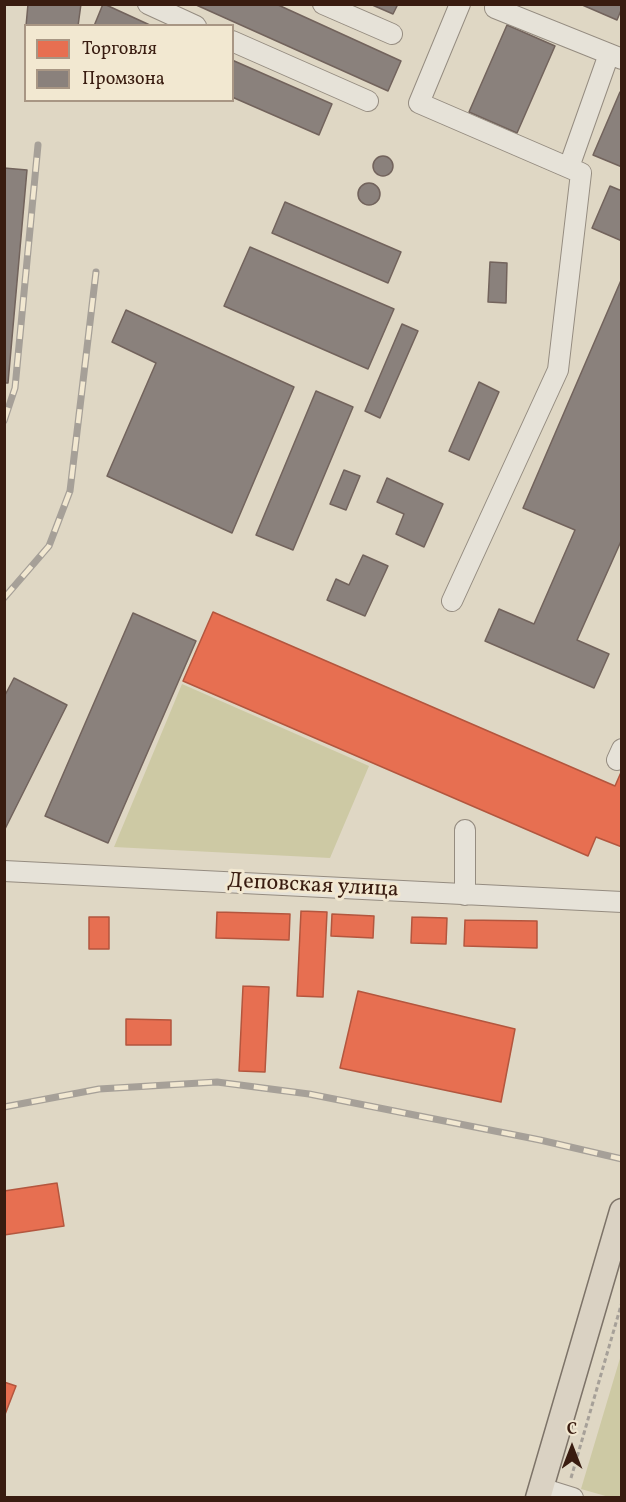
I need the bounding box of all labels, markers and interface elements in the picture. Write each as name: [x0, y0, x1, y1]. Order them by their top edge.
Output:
legend: [24, 24, 234, 102]
text: Торговля: [82, 37, 157, 62]
text: Промзона: [82, 67, 165, 92]
street label: Деповская улица: [227, 869, 399, 905]
north arrow: [542, 1418, 602, 1478]
text: С: [567, 1419, 577, 1441]

